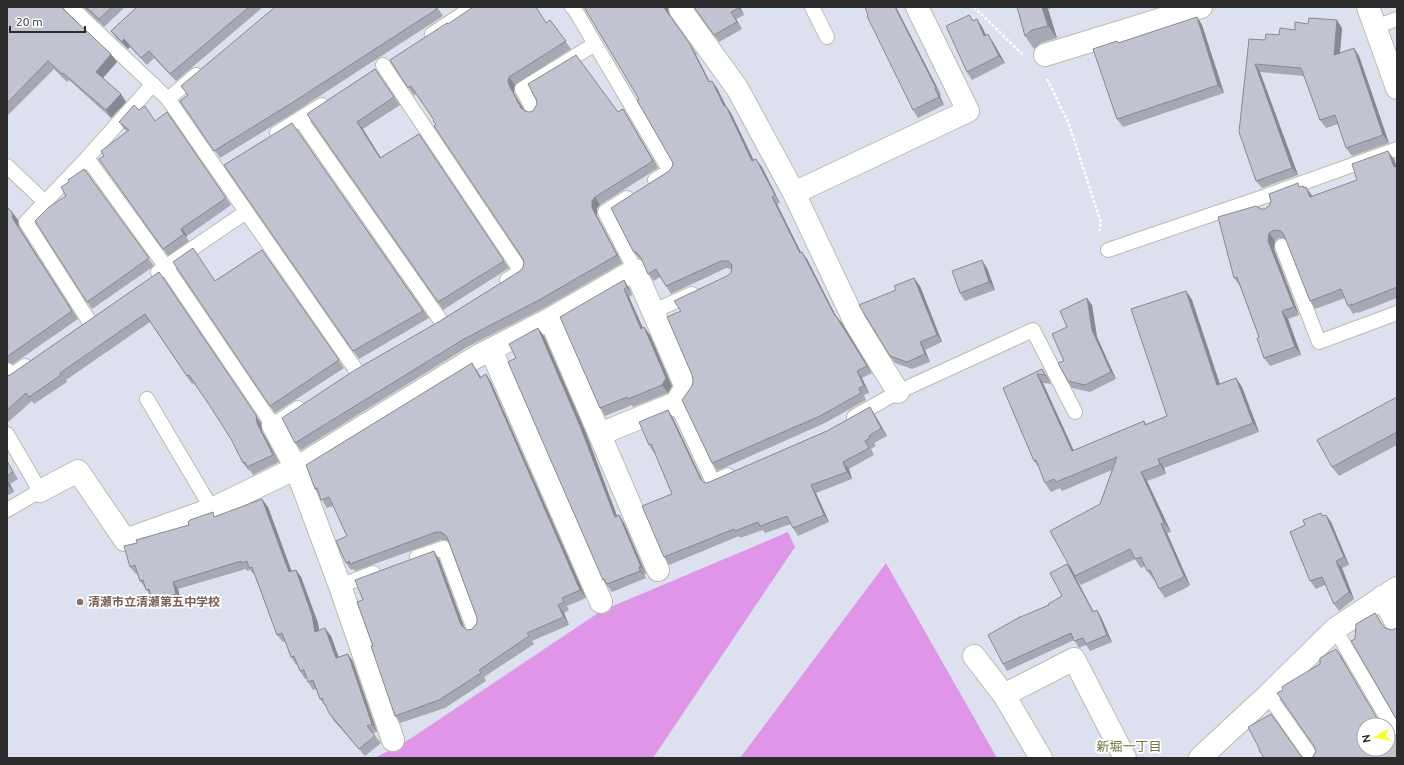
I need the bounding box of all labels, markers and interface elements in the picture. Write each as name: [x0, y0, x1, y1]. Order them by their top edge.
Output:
scale bar: [10, 8, 85, 34]
text: 20 m: [16, 15, 43, 28]
place label: 清瀬市立清瀬第五中学校: [88, 595, 220, 608]
marker: 清瀬市立清瀬第五中学校: [75, 597, 85, 607]
north arrow: [1356, 717, 1396, 757]
text: N: [1360, 734, 1373, 744]
district label: 新堀一丁目: [1096, 739, 1162, 753]

